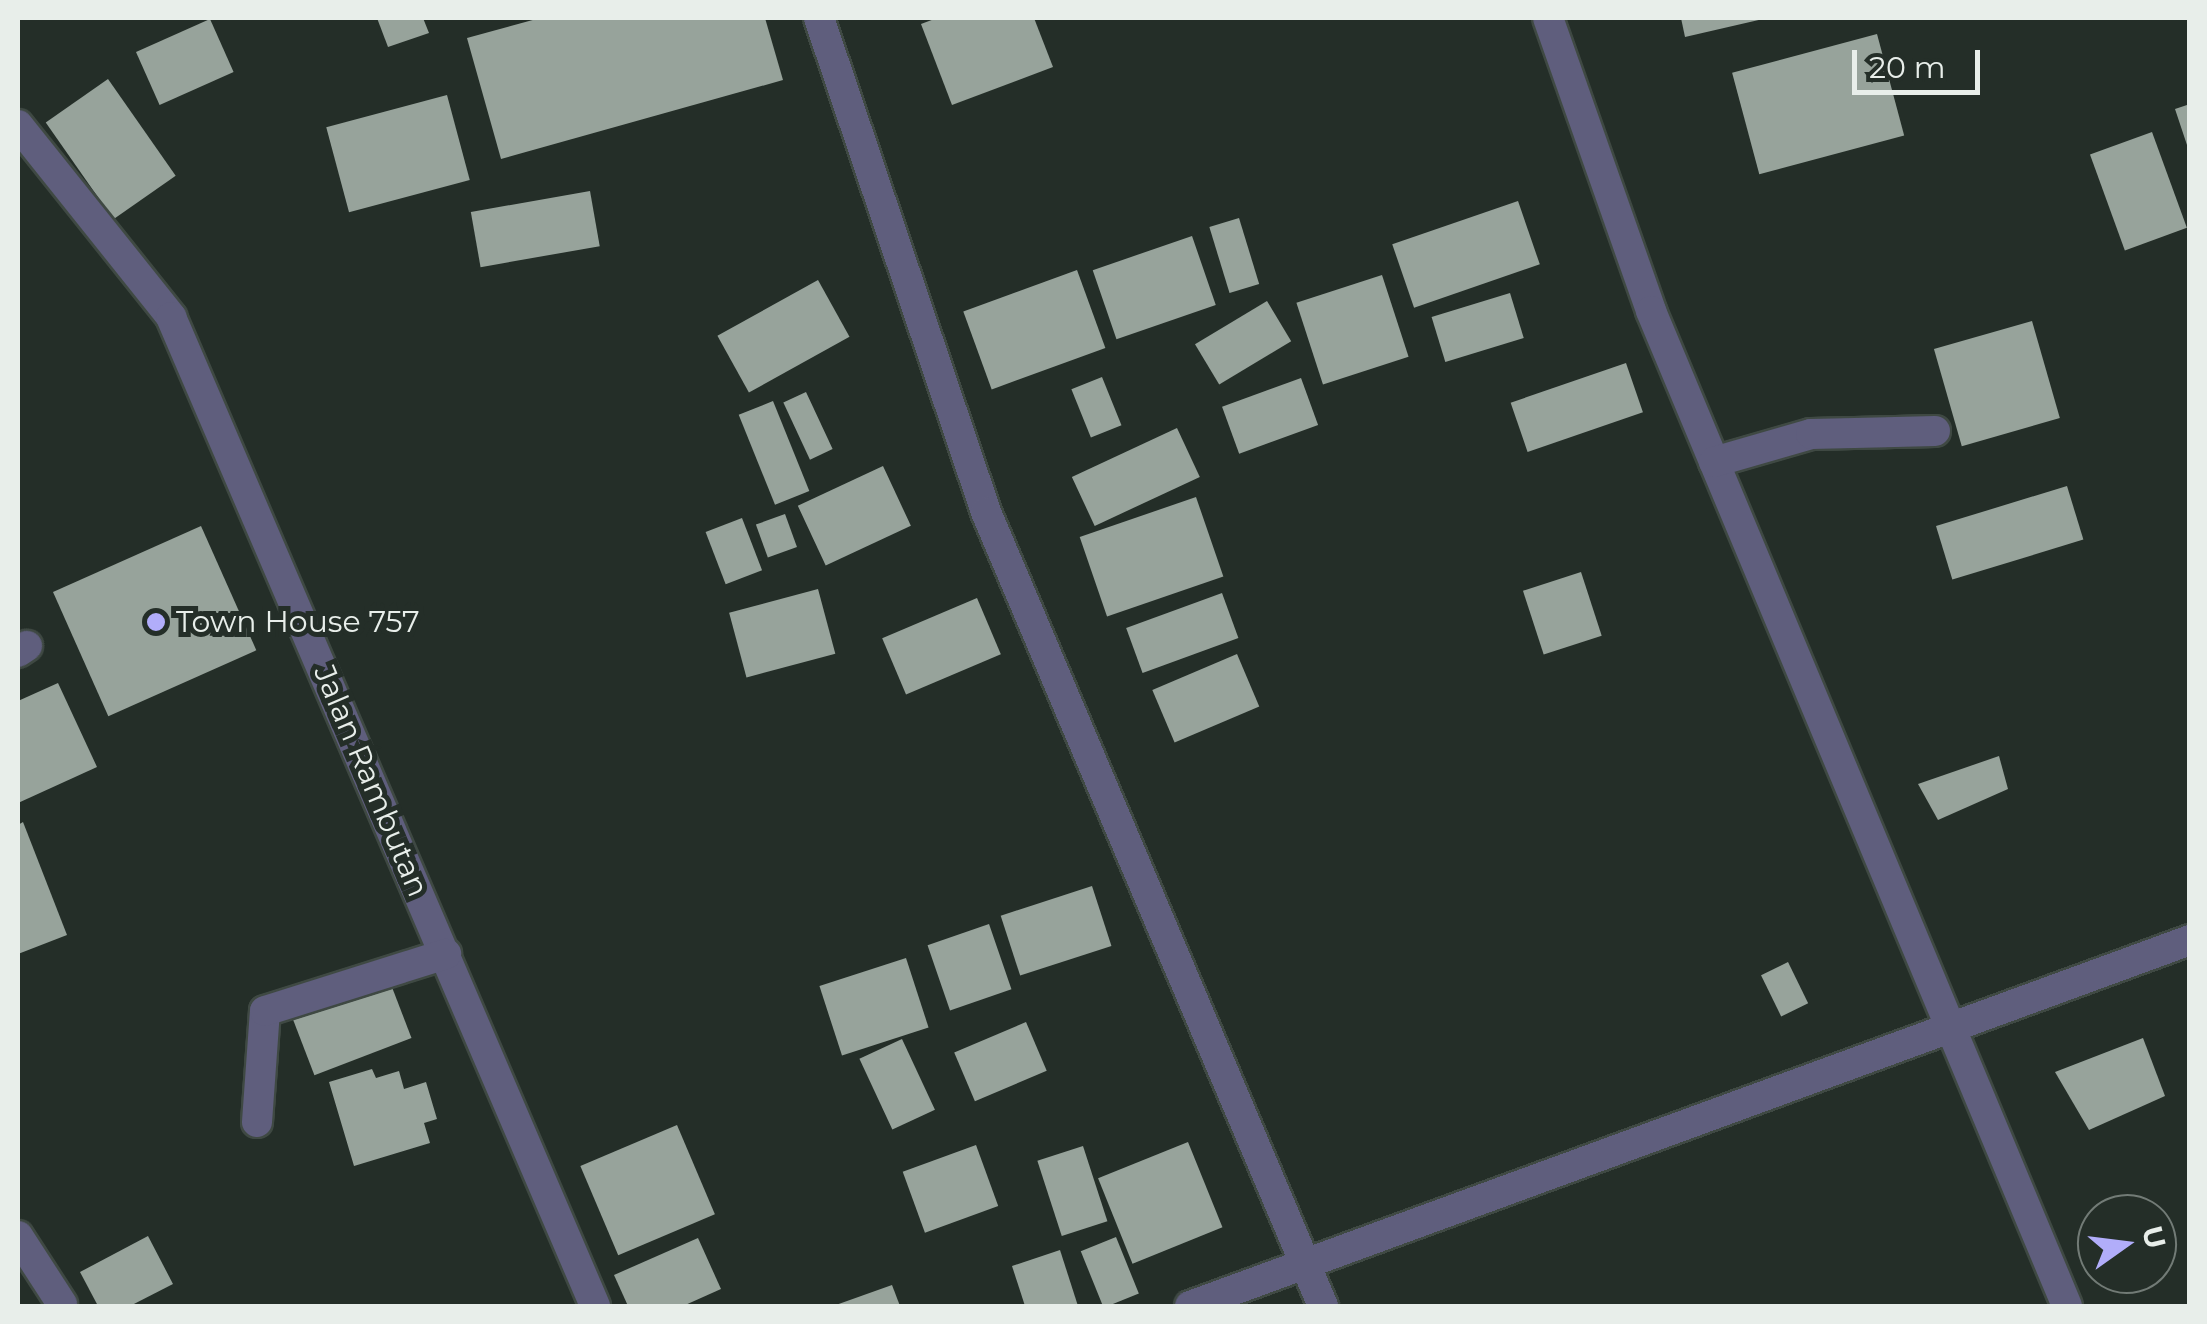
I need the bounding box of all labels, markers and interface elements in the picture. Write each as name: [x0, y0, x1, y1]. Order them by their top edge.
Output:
scale bar: [1857, 30, 1984, 92]
text: 20 m: [1869, 49, 1946, 86]
place label: Town House 757: [176, 604, 420, 640]
marker: Town House 757: [145, 611, 167, 633]
street label: Jalan Rambutan: [306, 660, 436, 902]
north arrow: [2077, 1194, 2177, 1294]
text: U: [2135, 1222, 2173, 1252]

